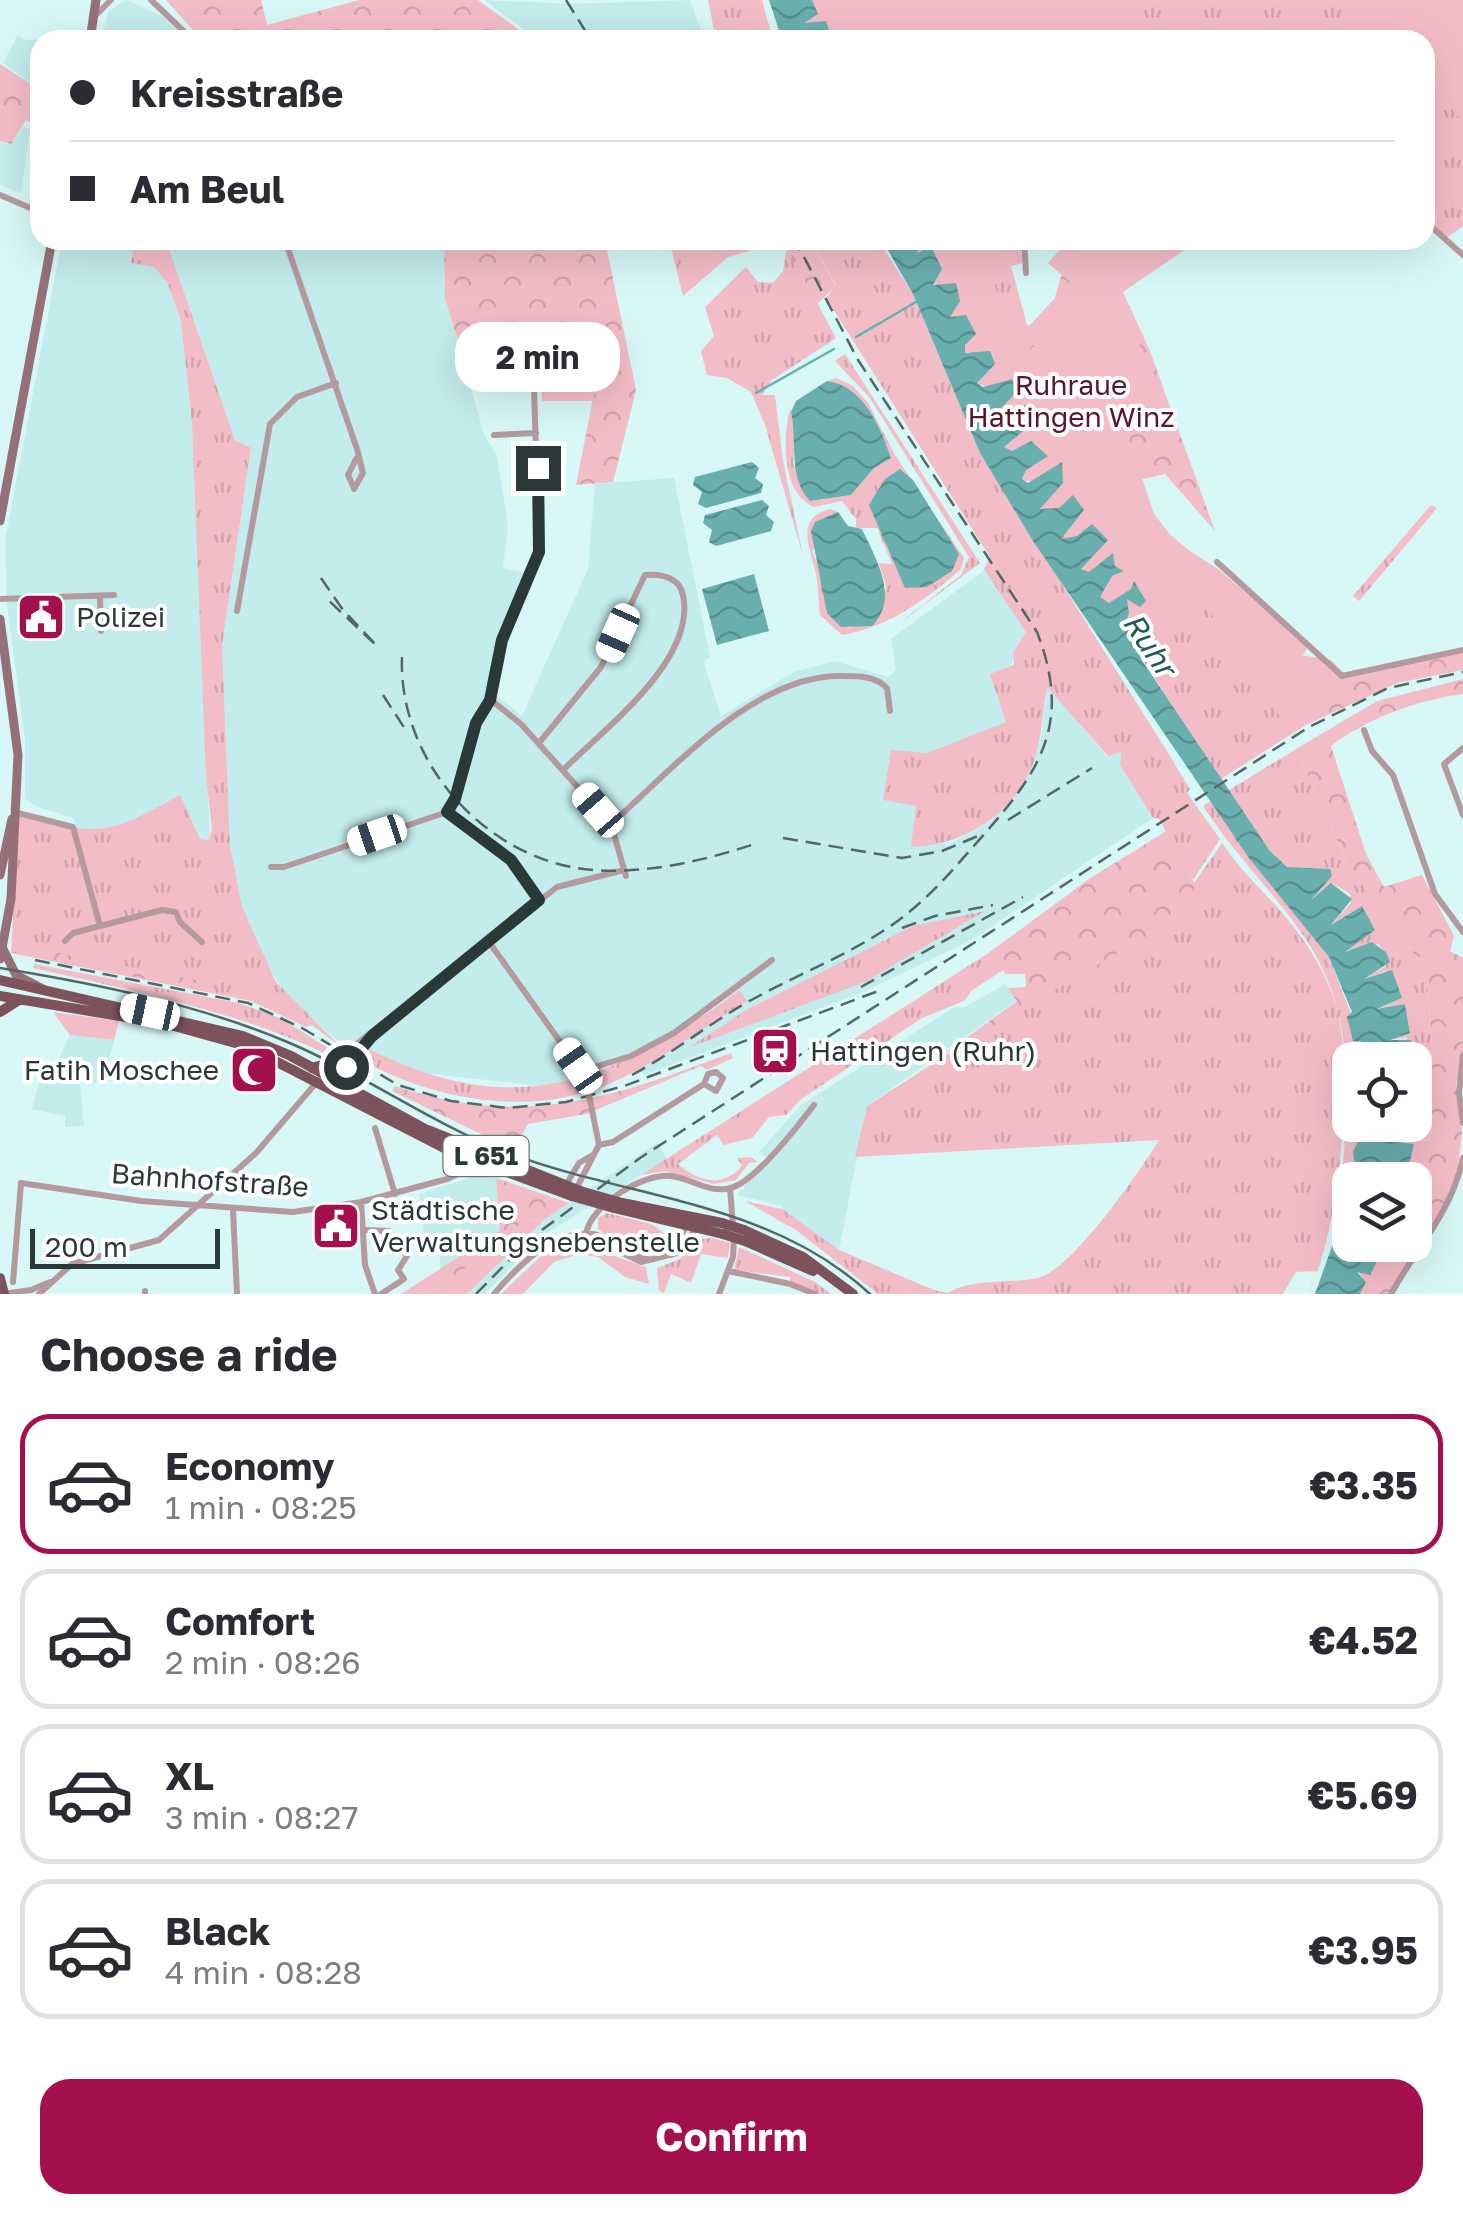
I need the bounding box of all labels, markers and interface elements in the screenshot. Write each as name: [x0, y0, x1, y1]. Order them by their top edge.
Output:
text: Kreisstraße: [130, 70, 344, 115]
text: Am Beul: [130, 166, 284, 211]
callout: 2 min: [456, 323, 620, 393]
text: 2 min: [496, 338, 579, 376]
park label: Ruhraue Hattingen Winz: [967, 368, 1175, 433]
route end: [516, 446, 561, 491]
public building icon: Polizei: [15, 591, 67, 643]
car: [592, 599, 644, 667]
place label: Polizei: [76, 600, 165, 633]
water label: Ruhr: [1116, 606, 1186, 686]
car: [567, 778, 629, 842]
car: [344, 811, 410, 859]
car: [118, 991, 182, 1033]
station icon: Hattingen (Ruhr): [749, 1025, 801, 1077]
car: [549, 1033, 607, 1099]
place label: Hattingen (Ruhr): [810, 1034, 1036, 1067]
map controls: [1332, 1042, 1432, 1262]
button: locate: [1332, 1042, 1432, 1142]
mosque icon: Fatih Moschee: [228, 1044, 280, 1096]
route start: [324, 1045, 369, 1090]
place label: Fatih Moschee: [24, 1053, 219, 1086]
road number: L 651: [444, 1136, 528, 1176]
street label: Bahnhofstraße: [110, 1156, 310, 1203]
button: layers: [1332, 1162, 1432, 1262]
place label: Städtische Verwaltungsnebenstelle: [371, 1193, 700, 1258]
public building icon: Städtische Verwaltungsnebenstelle: [310, 1200, 362, 1252]
scale bar: [30, 1224, 220, 1268]
text: 200 m: [45, 1230, 128, 1263]
text: Choose a ride: [40, 1327, 338, 1381]
icon: car: [45, 1439, 135, 1529]
text: Economy: [165, 1443, 334, 1488]
text: €3.35: [1310, 1462, 1418, 1507]
text: 1 min · 08:25: [165, 1488, 357, 1526]
icon: car: [45, 1594, 135, 1684]
text: Comfort: [165, 1598, 315, 1643]
text: €4.52: [1309, 1617, 1418, 1662]
text: 2 min · 08:26: [165, 1643, 361, 1681]
icon: car: [45, 1749, 135, 1839]
text: XL: [165, 1753, 214, 1798]
text: €5.69: [1308, 1772, 1418, 1817]
text: 3 min · 08:27: [165, 1798, 358, 1836]
icon: car: [45, 1904, 135, 1994]
text: Black: [165, 1908, 270, 1953]
text: €3.95: [1309, 1927, 1418, 1972]
text: 4 min · 08:28: [165, 1953, 362, 1991]
button: Confirm: [40, 2079, 1423, 2194]

